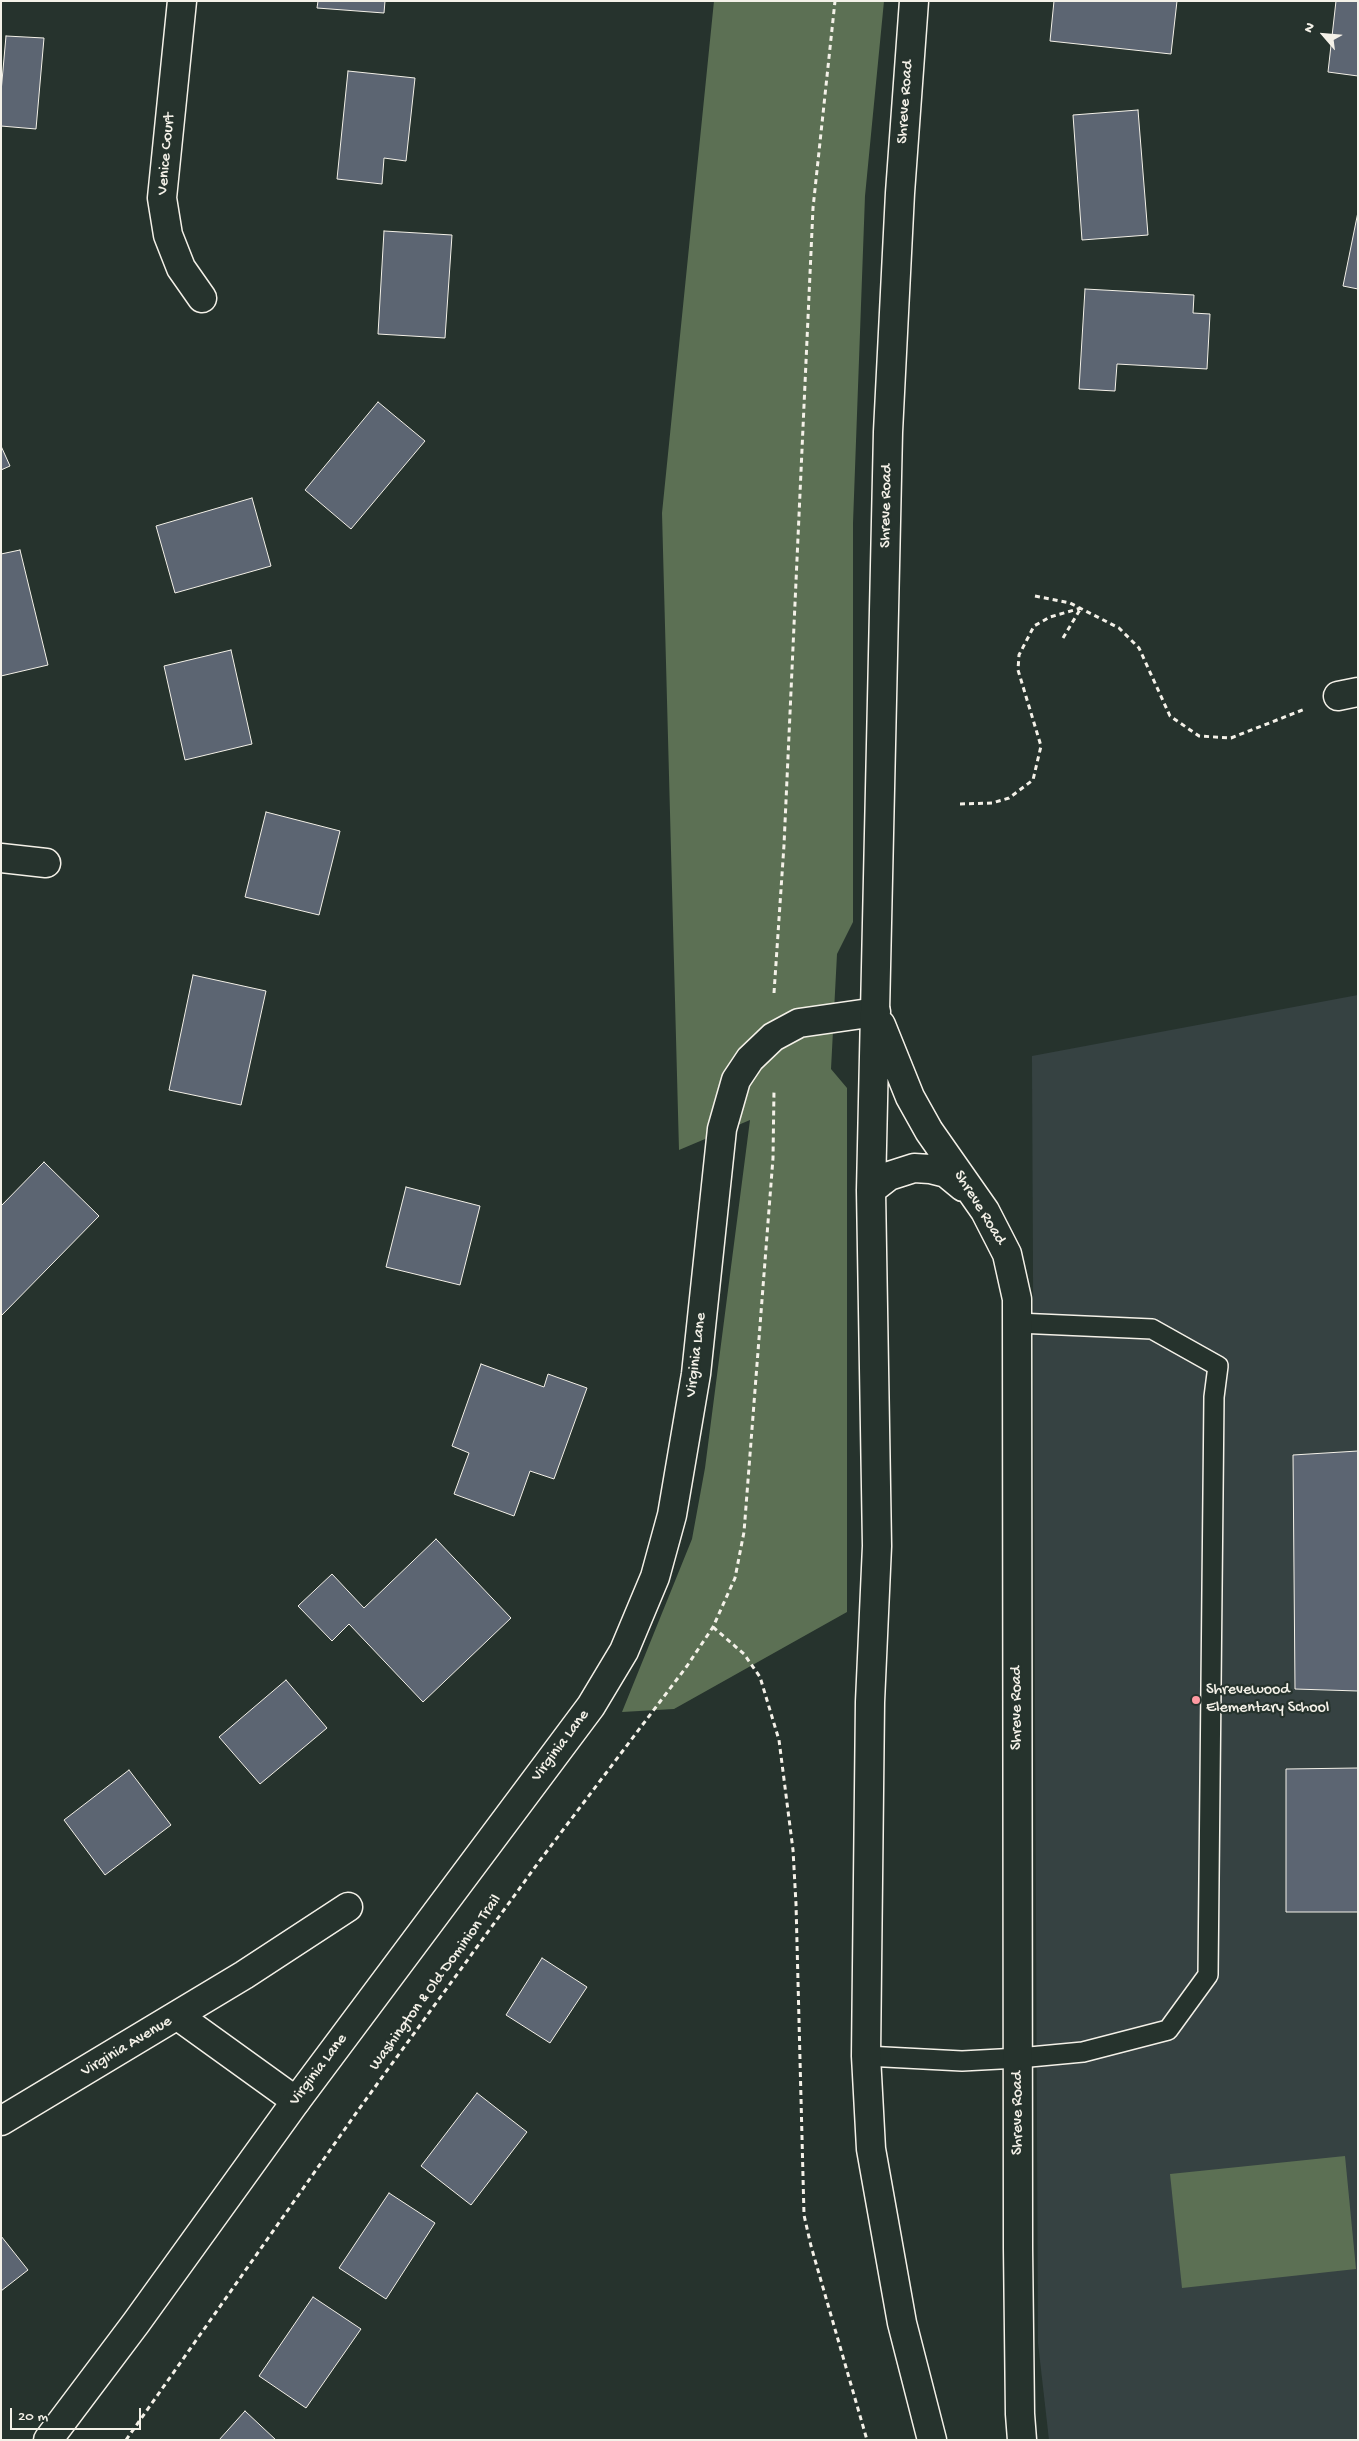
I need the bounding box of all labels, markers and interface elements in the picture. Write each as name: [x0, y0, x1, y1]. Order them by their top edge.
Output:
north arrow: [1299, 10, 1349, 60]
text: N: [1301, 20, 1320, 36]
street label: Shreve Road: [893, 59, 919, 145]
street label: Venice Court: [154, 112, 180, 196]
street label: Shreve Road: [877, 464, 897, 548]
street label: Shreve Road: [949, 1167, 1009, 1249]
street label: Virginia Lane: [682, 1312, 712, 1398]
street label: Shreve Road: [1008, 1666, 1028, 1750]
place label: Shrevewood Elementary School: [1206, 1681, 1329, 1719]
marker: Shrevewood Elementary School: [1190, 1694, 1202, 1706]
street label: Virginia Lane: [528, 1706, 594, 1786]
street label: Washington & Old Dominion Trail: [366, 1891, 506, 2075]
street label: Virginia Avenue: [78, 2012, 176, 2082]
street label: Virginia Lane: [286, 2030, 352, 2110]
street label: Shreve Road: [1009, 2071, 1029, 2155]
scale bar: [12, 2398, 144, 2430]
text: 20 m: [18, 2408, 48, 2426]

